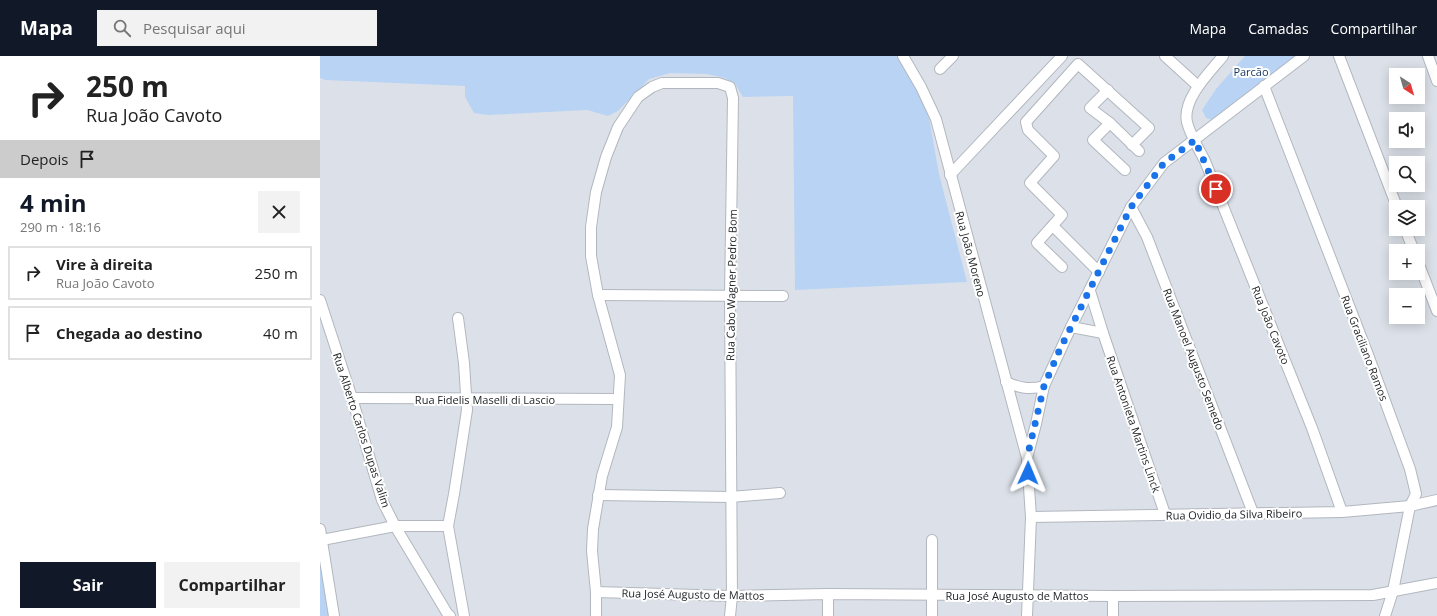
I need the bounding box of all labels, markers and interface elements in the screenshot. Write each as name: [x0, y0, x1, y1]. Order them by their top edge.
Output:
search box: [97, 10, 377, 46]
text: Mapa: [20, 15, 73, 41]
icon: search: [111, 17, 133, 39]
text: Pesquisar aqui: [143, 18, 246, 38]
text: Mapa: [1190, 19, 1226, 38]
text: Camadas: [1248, 19, 1309, 38]
text: Compartilhar: [1331, 19, 1417, 38]
park label: Parcão: [1233, 64, 1269, 79]
text: 250 m: [86, 67, 169, 105]
north arrow: [1389, 68, 1425, 104]
map controls: [1389, 68, 1425, 324]
icon: right: [20, 72, 72, 124]
text: Rua João Cavoto: [86, 103, 222, 127]
button: sound: [1389, 112, 1425, 148]
icon: arrive: [76, 148, 98, 170]
text: Depois: [20, 149, 68, 169]
button: search: [1389, 156, 1425, 192]
pin: [1199, 172, 1233, 206]
icon: arrive: [1205, 178, 1227, 200]
text: 4 min: [20, 186, 87, 219]
button: close: [258, 191, 300, 233]
button: layers: [1389, 200, 1425, 236]
street label: Rua Cabo Wagner Pedro Bom: [722, 209, 740, 361]
street label: Rua João Moreno: [952, 209, 990, 299]
text: 290 m · 18:16: [20, 218, 101, 236]
button: +: [1389, 244, 1425, 280]
text: Vire à direita: [56, 254, 153, 274]
icon: right: [22, 262, 44, 284]
text: 250 m: [254, 263, 298, 283]
text: Rua João Cavoto: [56, 274, 155, 292]
street label: Rua João Cavoto: [1248, 284, 1294, 367]
street label: Rua Manoel Augusto Semedo: [1160, 286, 1228, 432]
button: −: [1389, 288, 1425, 324]
street label: Rua Graciliano Ramos: [1338, 293, 1392, 403]
icon: arrive: [22, 322, 44, 344]
text: Chegada ao destino: [56, 323, 203, 343]
text: 40 m: [263, 323, 298, 343]
street label: Rua Alberto Carlos Dupas Valim: [330, 351, 394, 509]
street label: Rua Antonieta Martins Linck: [1104, 354, 1165, 495]
street label: Rua Fidelis Maselli di Lascio: [415, 392, 556, 407]
position arrow: [1007, 452, 1049, 494]
street label: Rua Ovidio da Silva Ribeiro: [1166, 505, 1303, 523]
button: Sair: [20, 562, 156, 608]
button: Compartilhar: [164, 562, 300, 608]
street label: Rua José Augusto de Mattos: [621, 585, 765, 603]
street label: Rua José Augusto de Mattos: [946, 588, 1088, 603]

